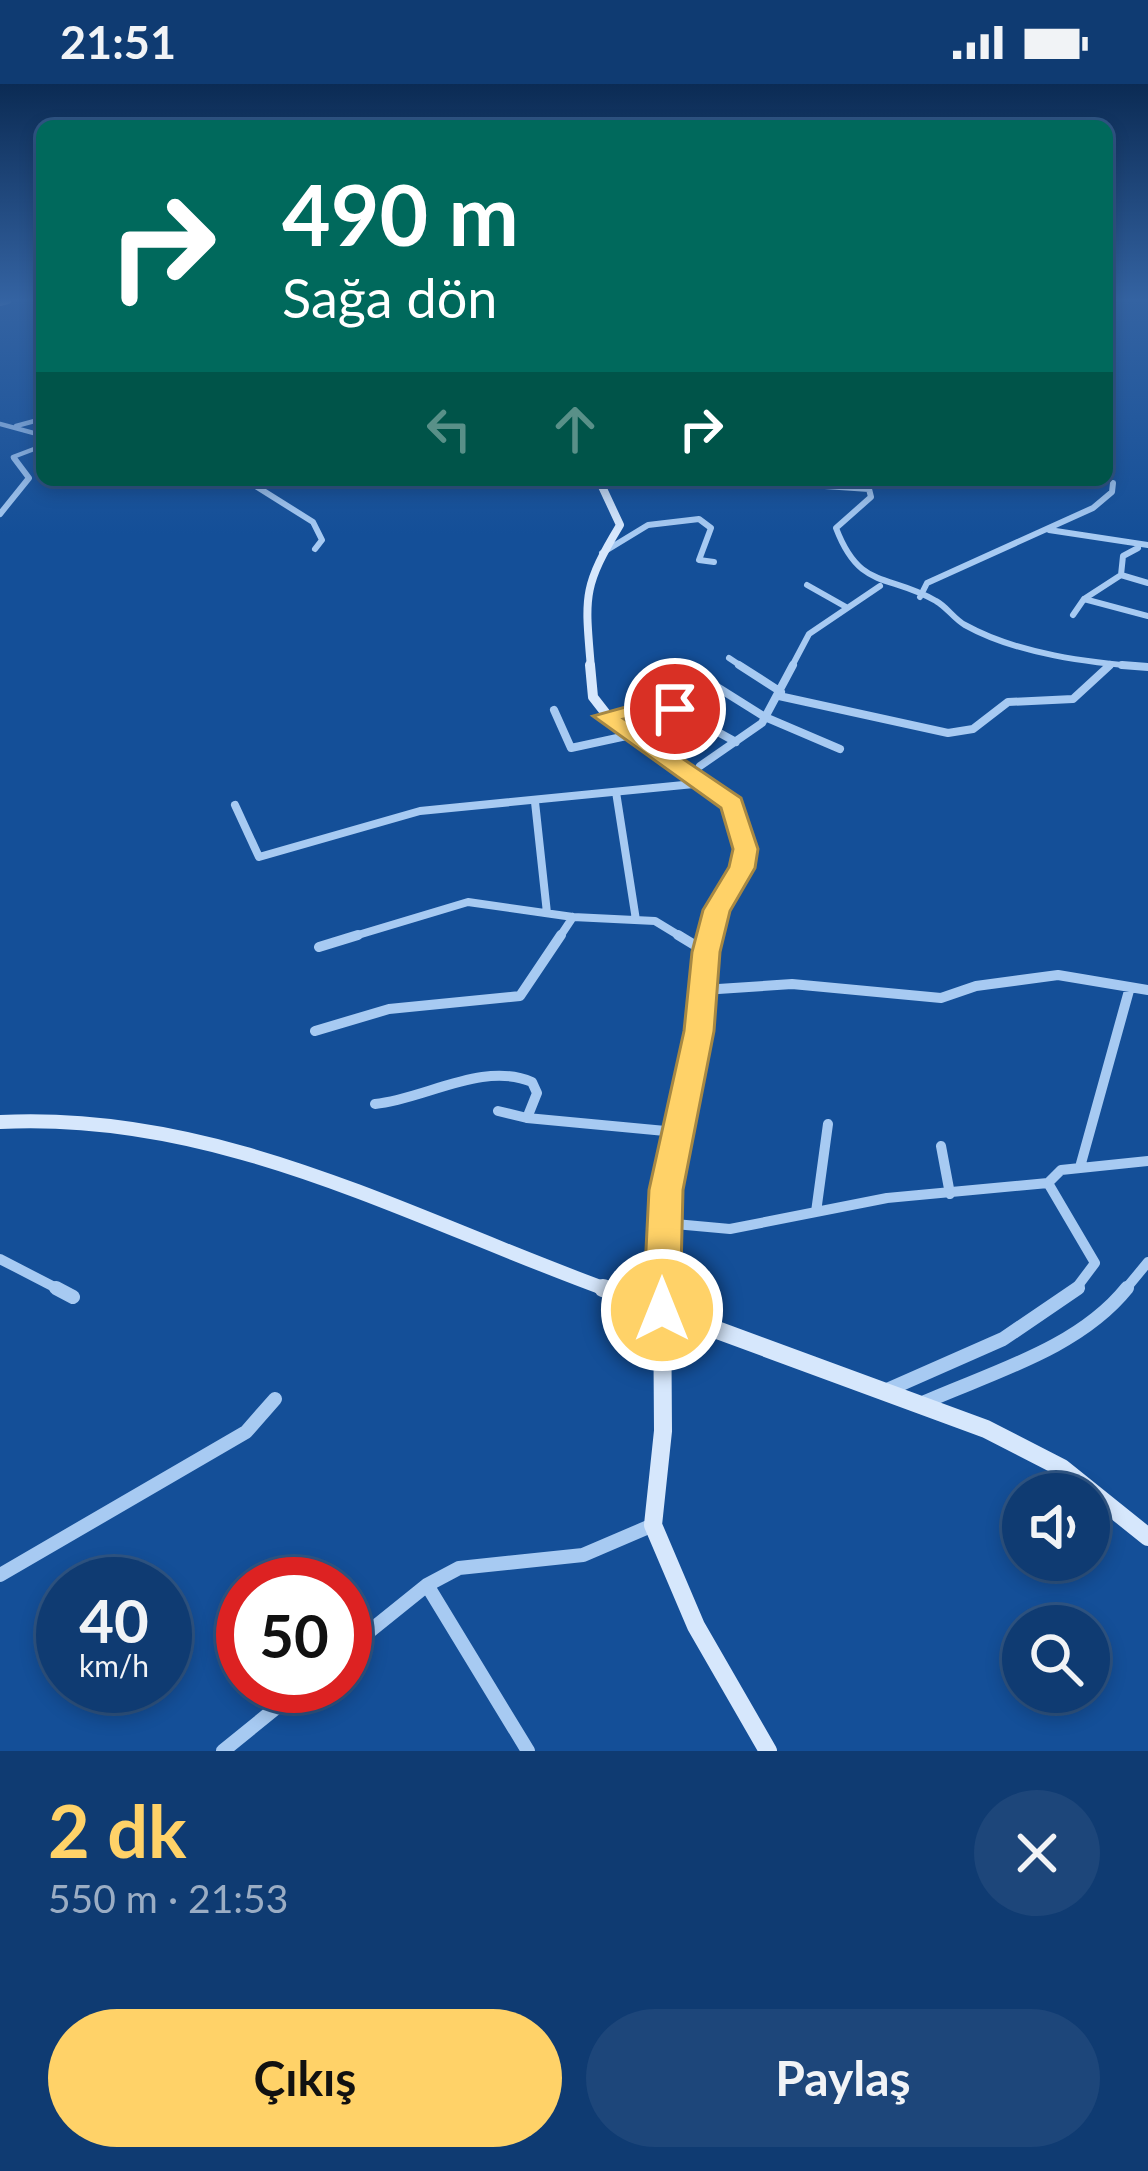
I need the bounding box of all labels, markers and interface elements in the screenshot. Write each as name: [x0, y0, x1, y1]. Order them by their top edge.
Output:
text: 21:51: [60, 15, 176, 69]
text: 490 m: [282, 163, 519, 264]
icon: right: [84, 168, 240, 324]
text: Sağa dön: [282, 265, 498, 330]
icon: left: [416, 396, 482, 462]
icon: ahead: [542, 396, 608, 462]
icon: right: [668, 396, 734, 462]
pin: [624, 658, 726, 760]
icon: arrive: [642, 676, 708, 742]
position arrow: [599, 1247, 725, 1373]
map controls: [1002, 1473, 1110, 1713]
button: sound: [1002, 1473, 1110, 1581]
speed limit sign: 50: [216, 1557, 372, 1713]
text: 40: [79, 1584, 149, 1656]
button: search: [1002, 1605, 1110, 1713]
text: km/h: [79, 1647, 149, 1683]
text: 2 dk: [48, 1787, 187, 1873]
button: close: [974, 1790, 1100, 1916]
text: 550 m · 21:53: [48, 1875, 288, 1921]
button: Çıkış: [48, 2009, 562, 2147]
button: Paylaş: [586, 2009, 1100, 2147]

